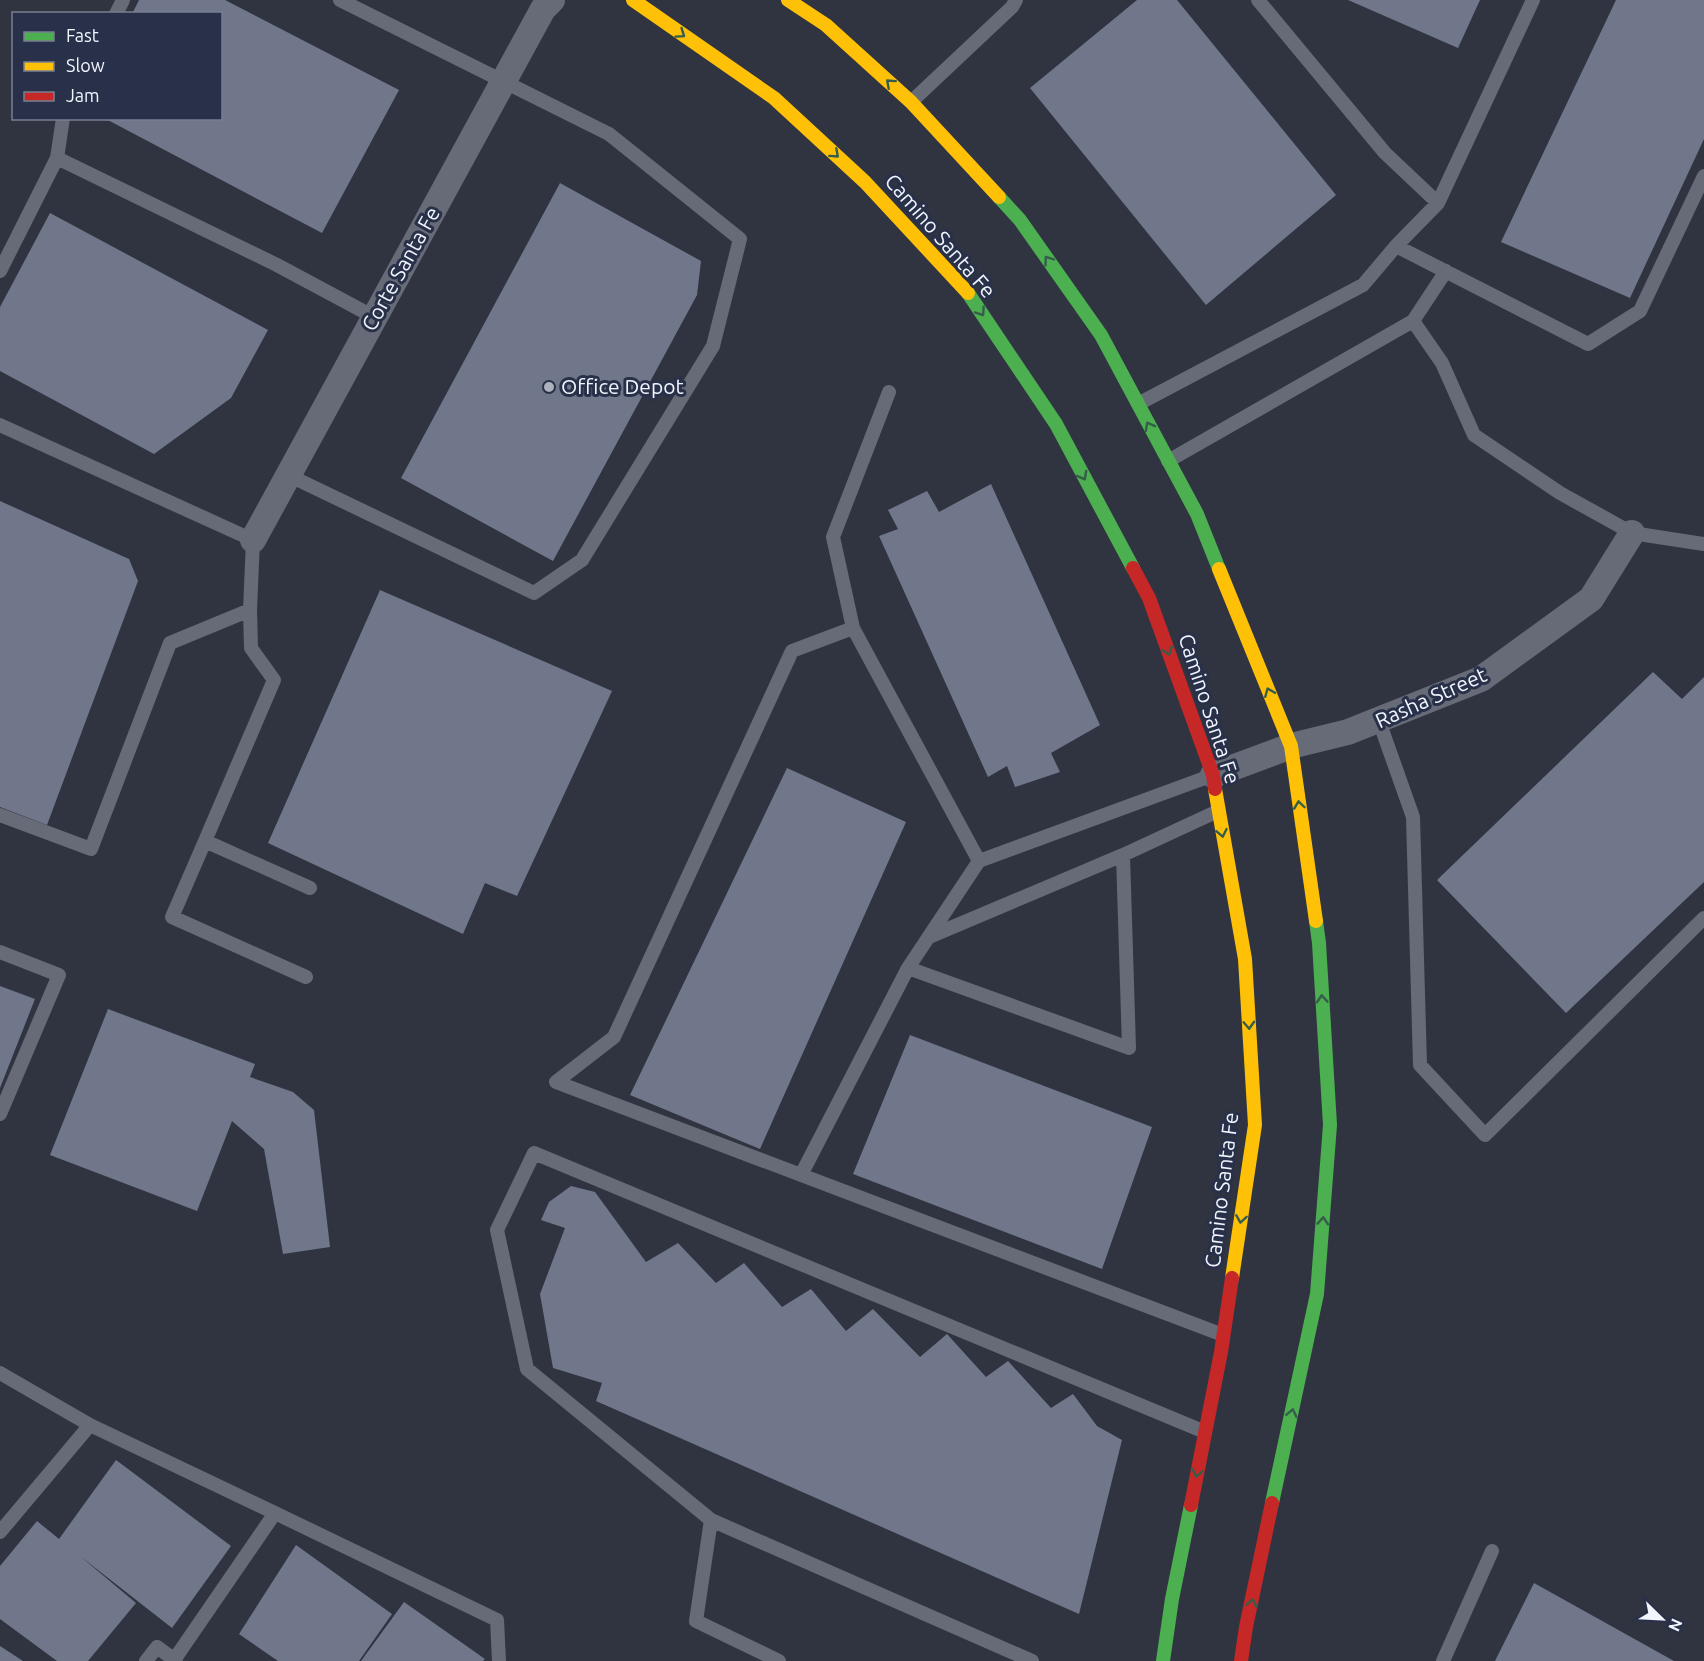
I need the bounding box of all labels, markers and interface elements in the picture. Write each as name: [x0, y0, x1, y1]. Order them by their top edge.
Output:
legend: [12, 12, 222, 120]
text: Fast: [66, 25, 99, 45]
one-way arrow: [675, 26, 686, 37]
text: Slow: [66, 55, 105, 75]
one-way arrow: [886, 79, 897, 90]
text: Jam: [66, 85, 100, 105]
one-way arrow: [828, 147, 838, 158]
street label: Camino Santa Fe: [880, 169, 1001, 302]
street label: Corte Santa Fe: [356, 202, 444, 335]
one-way arrow: [1044, 255, 1055, 266]
one-way arrow: [973, 306, 984, 317]
place label: Office Depot: [561, 374, 684, 398]
marker: Office Depot: [542, 380, 556, 394]
one-way arrow: [1145, 422, 1156, 432]
one-way arrow: [1076, 470, 1087, 480]
street label: Camino Santa Fe: [1174, 631, 1246, 787]
one-way arrow: [1161, 645, 1173, 656]
street label: Rasha Street: [1371, 662, 1490, 732]
one-way arrow: [1264, 687, 1276, 698]
one-way arrow: [1294, 801, 1306, 810]
one-way arrow: [1215, 827, 1228, 837]
one-way arrow: [1316, 994, 1329, 1003]
one-way arrow: [1243, 1021, 1256, 1030]
street label: Camino Santa Fe: [1200, 1111, 1242, 1269]
one-way arrow: [1235, 1215, 1247, 1224]
one-way arrow: [1316, 1216, 1329, 1225]
one-way arrow: [1285, 1408, 1298, 1418]
one-way arrow: [1191, 1468, 1204, 1478]
north arrow: [1632, 1589, 1692, 1649]
one-way arrow: [1244, 1599, 1257, 1609]
text: N: [1665, 1616, 1686, 1634]

